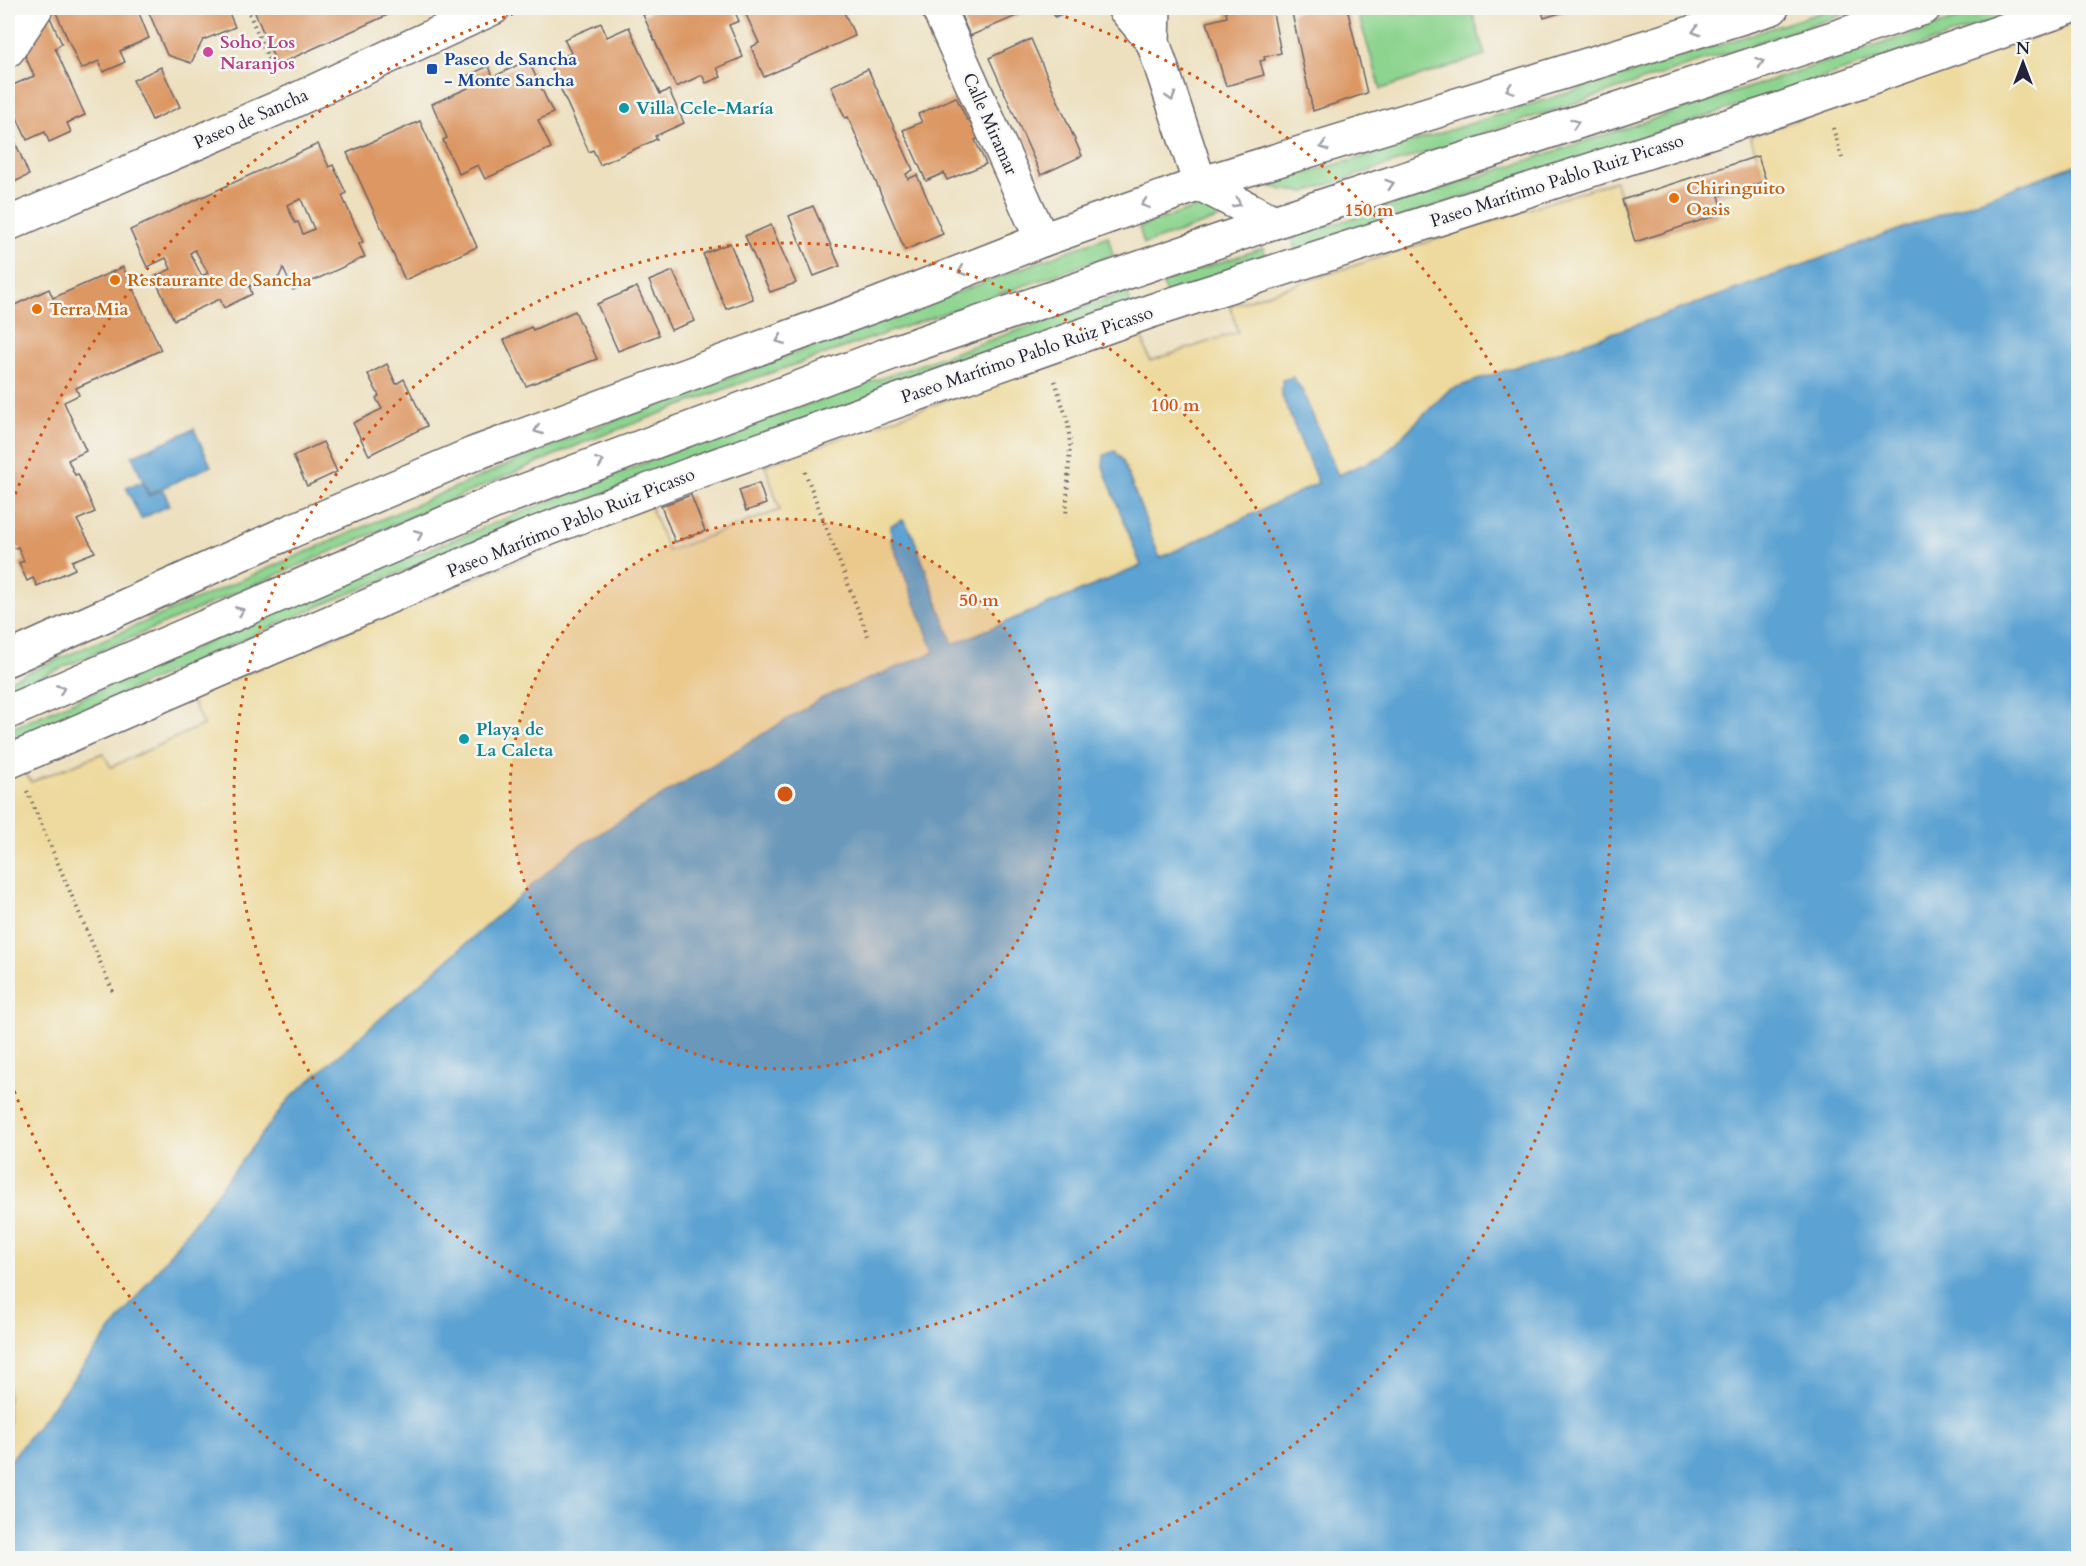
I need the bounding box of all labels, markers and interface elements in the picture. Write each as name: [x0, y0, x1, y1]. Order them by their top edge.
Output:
one-way arrow: [1691, 24, 1702, 36]
place label: Soho Los Naranjos: [220, 30, 295, 76]
north arrow: [1993, 33, 2053, 93]
text: N: [2016, 38, 2030, 60]
marker: Soho Los Naranjos: [201, 45, 215, 59]
place label: Paseo de Sancha - Monte Sancha: [444, 47, 577, 93]
one-way arrow: [1754, 56, 1765, 69]
marker: Paseo de Sancha - Monte Sancha: [425, 62, 439, 76]
street label: Calle Miramar: [956, 69, 1024, 180]
one-way arrow: [1505, 81, 1516, 94]
street label: Paseo de Sancha: [190, 83, 312, 155]
one-way arrow: [1164, 92, 1177, 102]
place label: Villa Cele-María: [636, 96, 774, 121]
marker: Villa Cele-María: [617, 101, 631, 115]
one-way arrow: [1569, 118, 1580, 130]
street label: Paseo Marítimo Pablo Ruiz Picasso: [1427, 128, 1687, 234]
one-way arrow: [1319, 139, 1330, 151]
place label: Chiringuito Oasis: [1686, 176, 1785, 222]
one-way arrow: [1384, 179, 1395, 191]
marker: Chiringuito Oasis: [1667, 191, 1681, 205]
one-way arrow: [1140, 196, 1151, 209]
one-way arrow: [1231, 196, 1242, 207]
text: 150 m: [1344, 198, 1394, 223]
one-way arrow: [958, 264, 969, 276]
place label: Restaurante de Sancha: [127, 268, 312, 293]
marker: Restaurante de Sancha: [108, 273, 122, 287]
place label: Terra Mia: [49, 297, 129, 322]
street label: Paseo Marítimo Pablo Ruiz Picasso: [898, 300, 1157, 410]
marker: Terra Mia: [30, 302, 44, 316]
one-way arrow: [775, 333, 786, 346]
text: 100 m: [1150, 393, 1200, 418]
one-way arrow: [533, 423, 544, 436]
one-way arrow: [595, 457, 605, 470]
street label: Paseo Marítimo Pablo Ruiz Picasso: [443, 462, 699, 584]
one-way arrow: [413, 529, 424, 541]
text: 50 m: [959, 588, 999, 613]
one-way arrow: [234, 606, 245, 618]
one-way arrow: [55, 684, 66, 696]
place label: Playa de La Caleta: [476, 717, 554, 763]
marker: Playa de La Caleta: [457, 732, 471, 746]
centre of rings: [775, 784, 795, 804]

